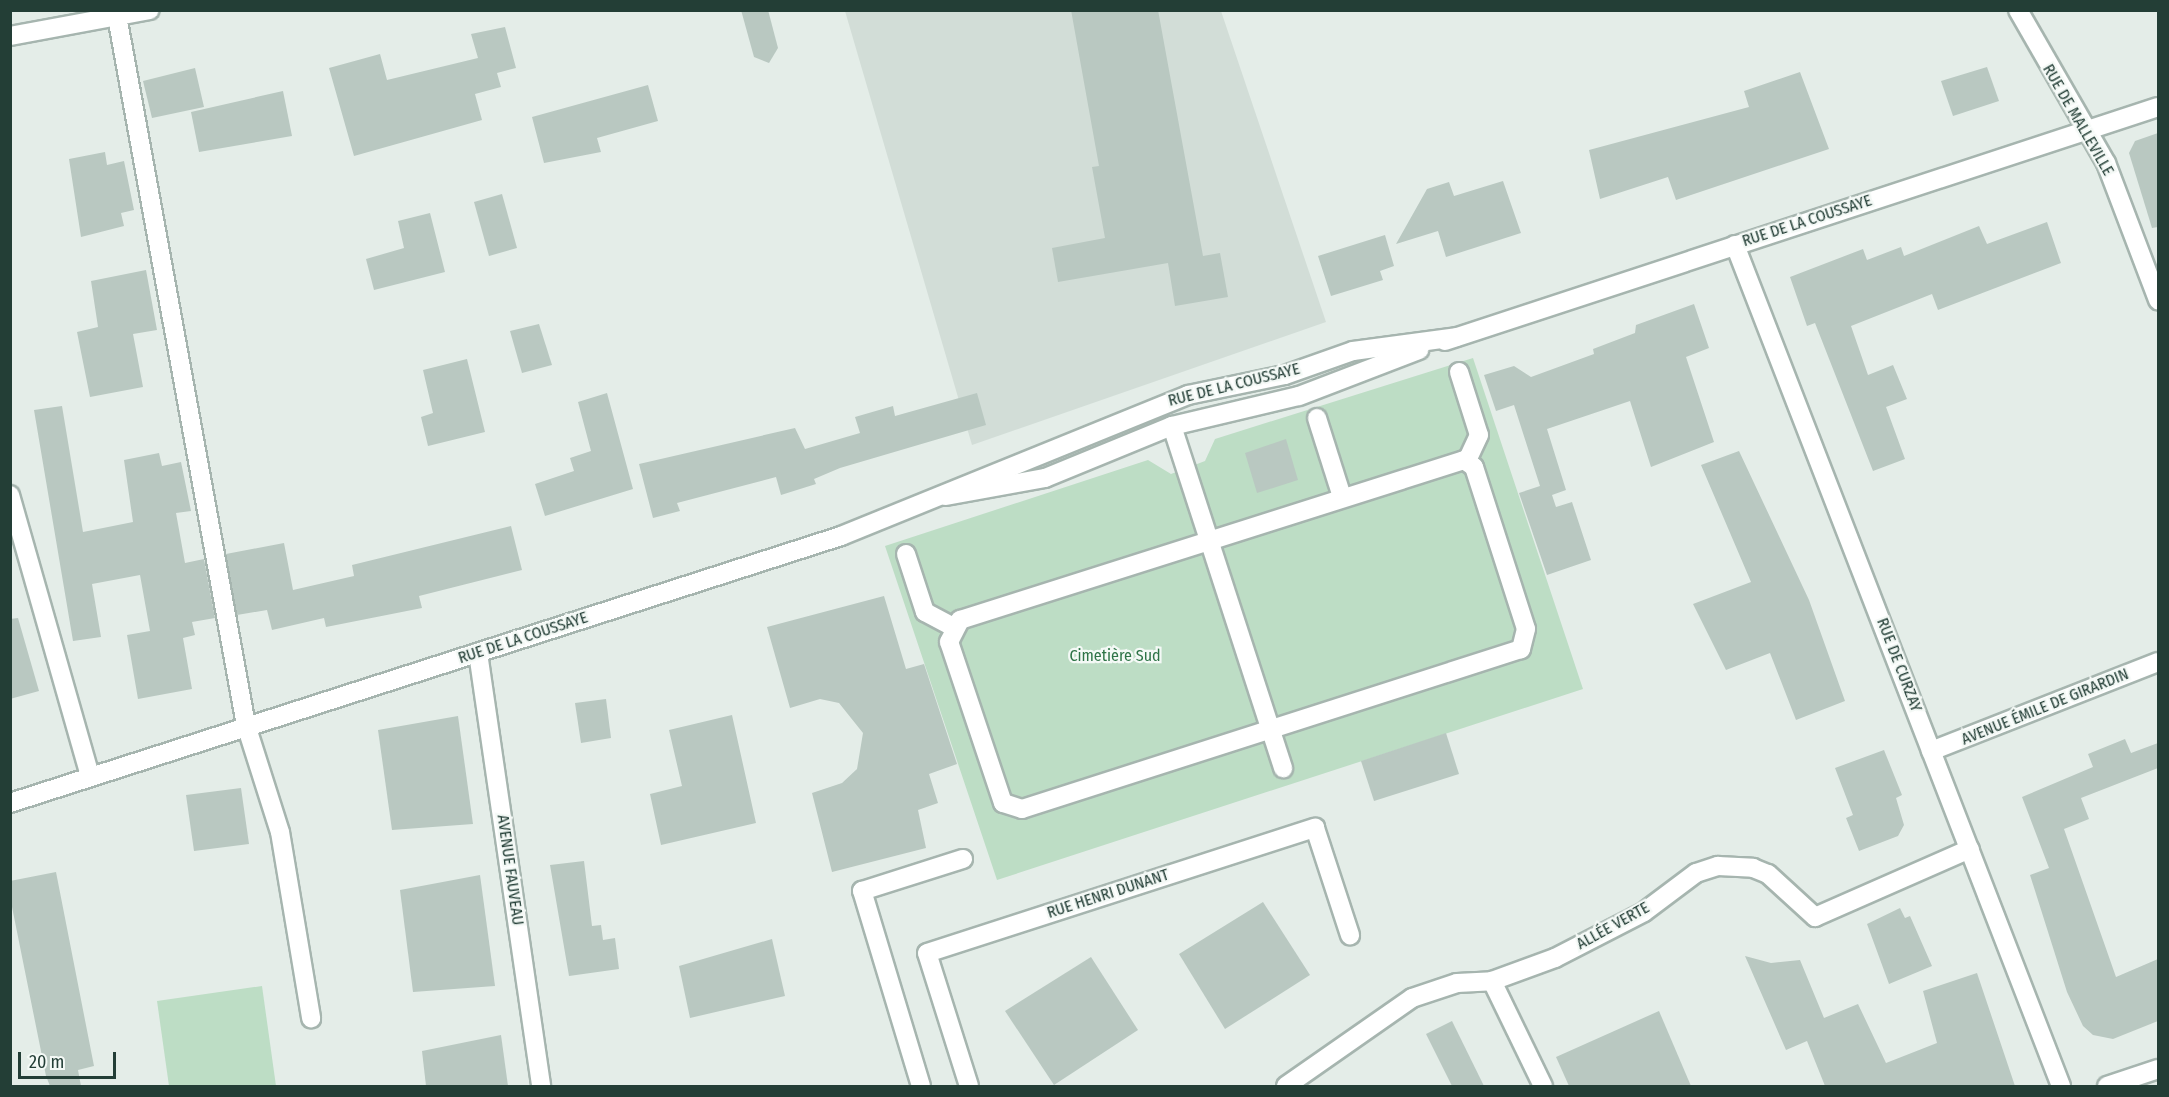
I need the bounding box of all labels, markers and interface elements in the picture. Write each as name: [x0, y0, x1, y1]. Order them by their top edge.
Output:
street label: RUE DE MALLEVILLE: [2038, 61, 2118, 179]
street label: RUE DE LA COUSSAYE: [1740, 191, 1874, 251]
street label: RUE DE LA COUSSAYE: [1166, 359, 1302, 411]
street label: RUE DE LA COUSSAYE: [456, 608, 590, 668]
street label: RUE DE CURZAY: [1872, 615, 1926, 715]
park label: Cimetière Sud: [1069, 646, 1161, 666]
street label: AVENUE ÉMILE DE GIRARDIN: [1959, 665, 2131, 749]
street label: AVENUE FAUVEAU: [493, 814, 527, 926]
street label: RUE HENRI DUNANT: [1045, 865, 1171, 923]
street label: ALLÉE VERTE: [1573, 898, 1653, 954]
scale bar: [21, 1040, 118, 1078]
text: 20 m: [29, 1051, 64, 1073]

